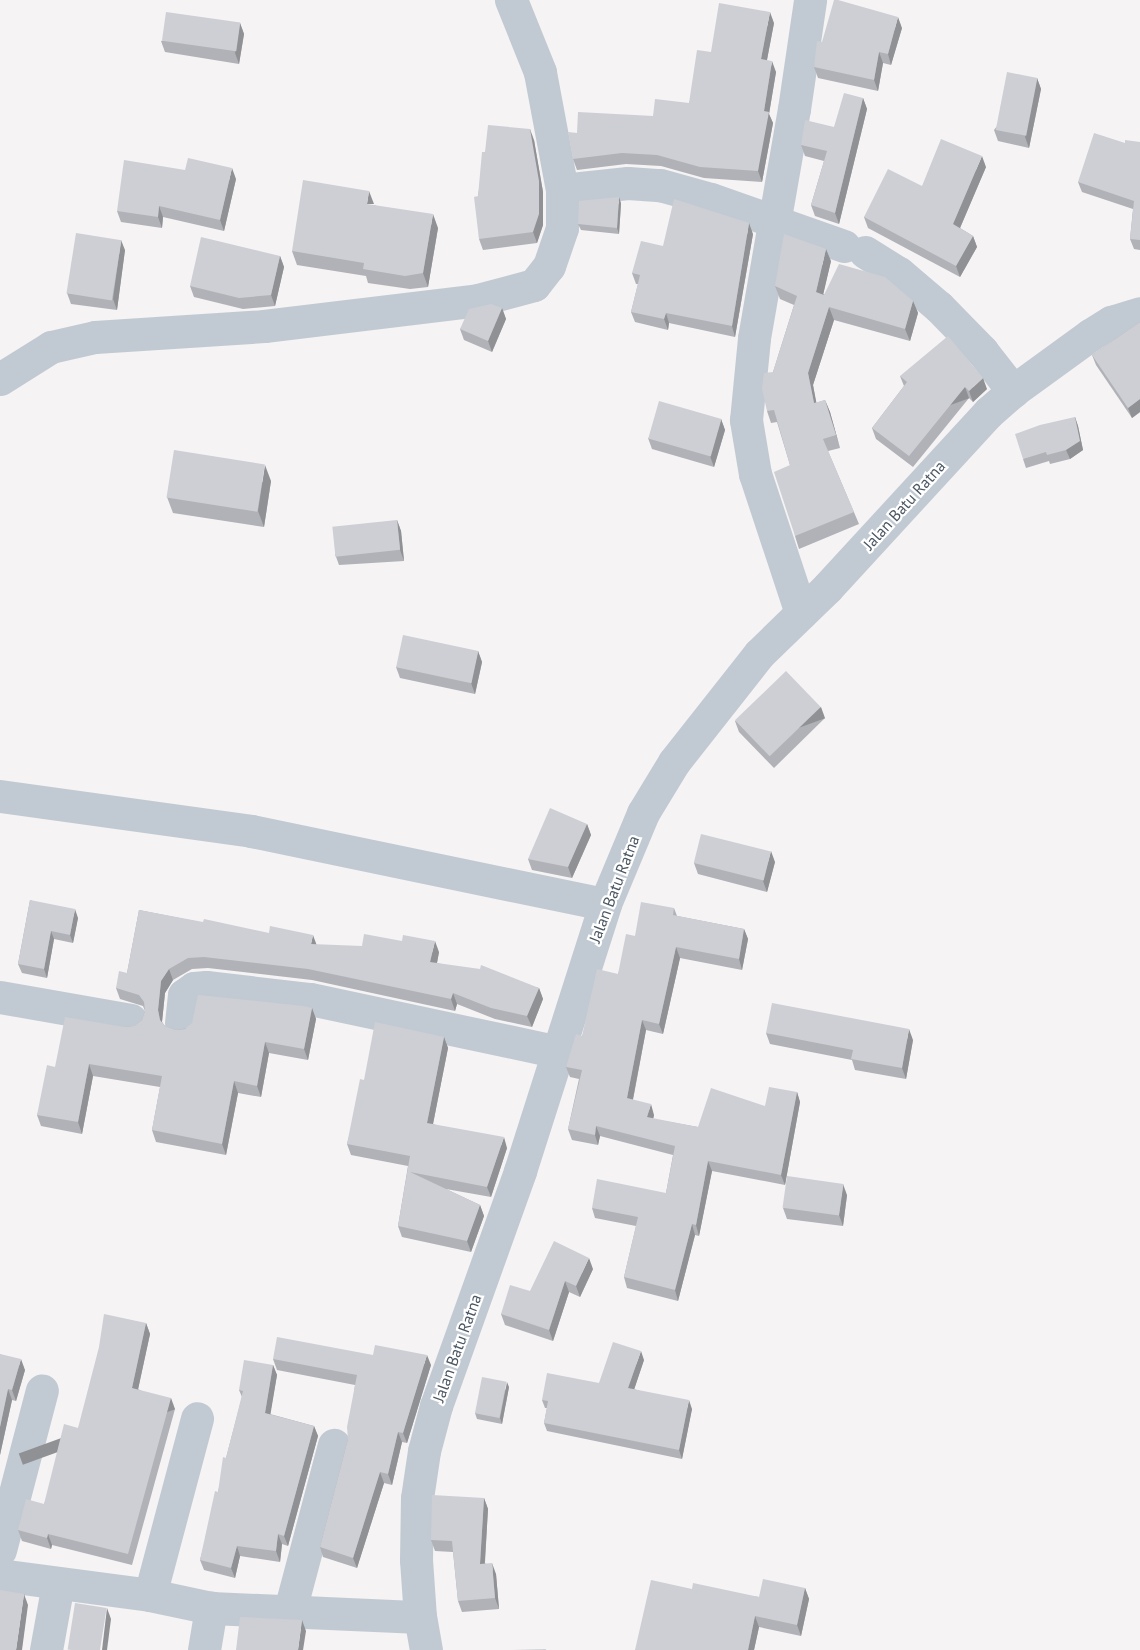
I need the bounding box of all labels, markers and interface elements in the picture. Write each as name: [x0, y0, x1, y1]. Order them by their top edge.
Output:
street label: Jalan Batu Ratna: [859, 457, 949, 553]
street label: Jalan Batu Ratna: [585, 833, 643, 945]
street label: Jalan Batu Ratna: [429, 1292, 485, 1404]

